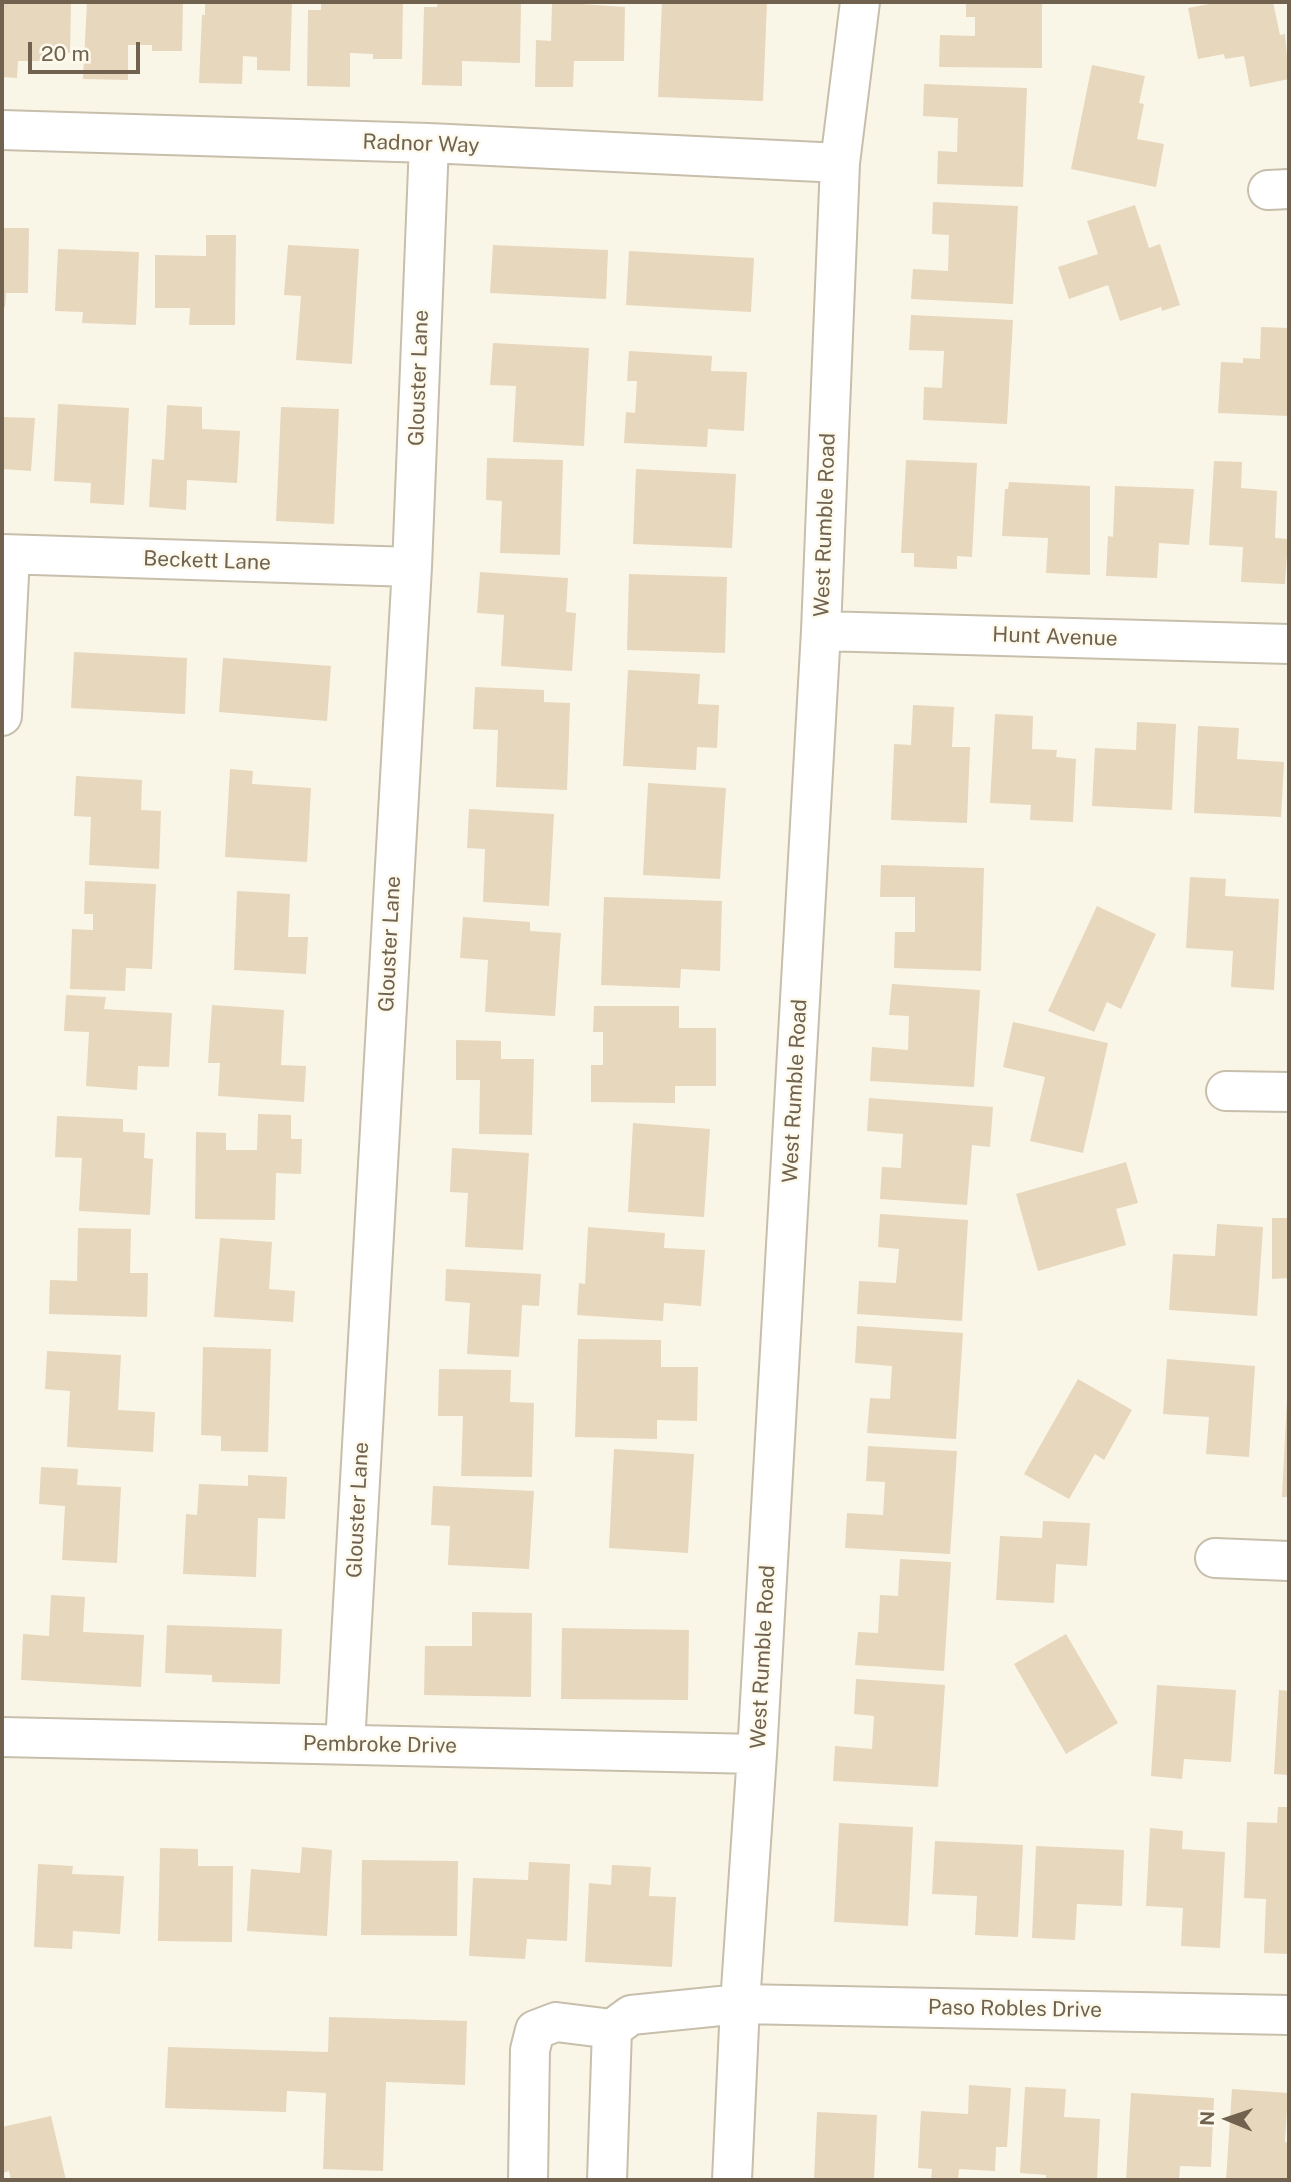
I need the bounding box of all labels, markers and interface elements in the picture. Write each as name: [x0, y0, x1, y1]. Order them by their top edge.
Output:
scale bar: [32, 28, 144, 72]
text: 20 m: [41, 41, 90, 66]
street label: Radnor Way: [362, 129, 480, 159]
street label: Glouster Lane: [404, 310, 434, 446]
street label: West Rumble Road: [809, 433, 841, 617]
street label: Beckett Lane: [143, 546, 271, 576]
street label: Hunt Avenue: [992, 622, 1118, 652]
street label: Glouster Lane: [374, 875, 406, 1013]
street label: West Rumble Road: [778, 998, 812, 1184]
street label: Glouster Lane: [342, 1441, 374, 1579]
street label: West Rumble Road: [746, 1564, 780, 1750]
street label: Pembroke Drive: [303, 1731, 457, 1759]
street label: Paso Robles Drive: [928, 1995, 1102, 2023]
north arrow: [1193, 2084, 1263, 2154]
text: N: [1196, 2110, 1218, 2126]

